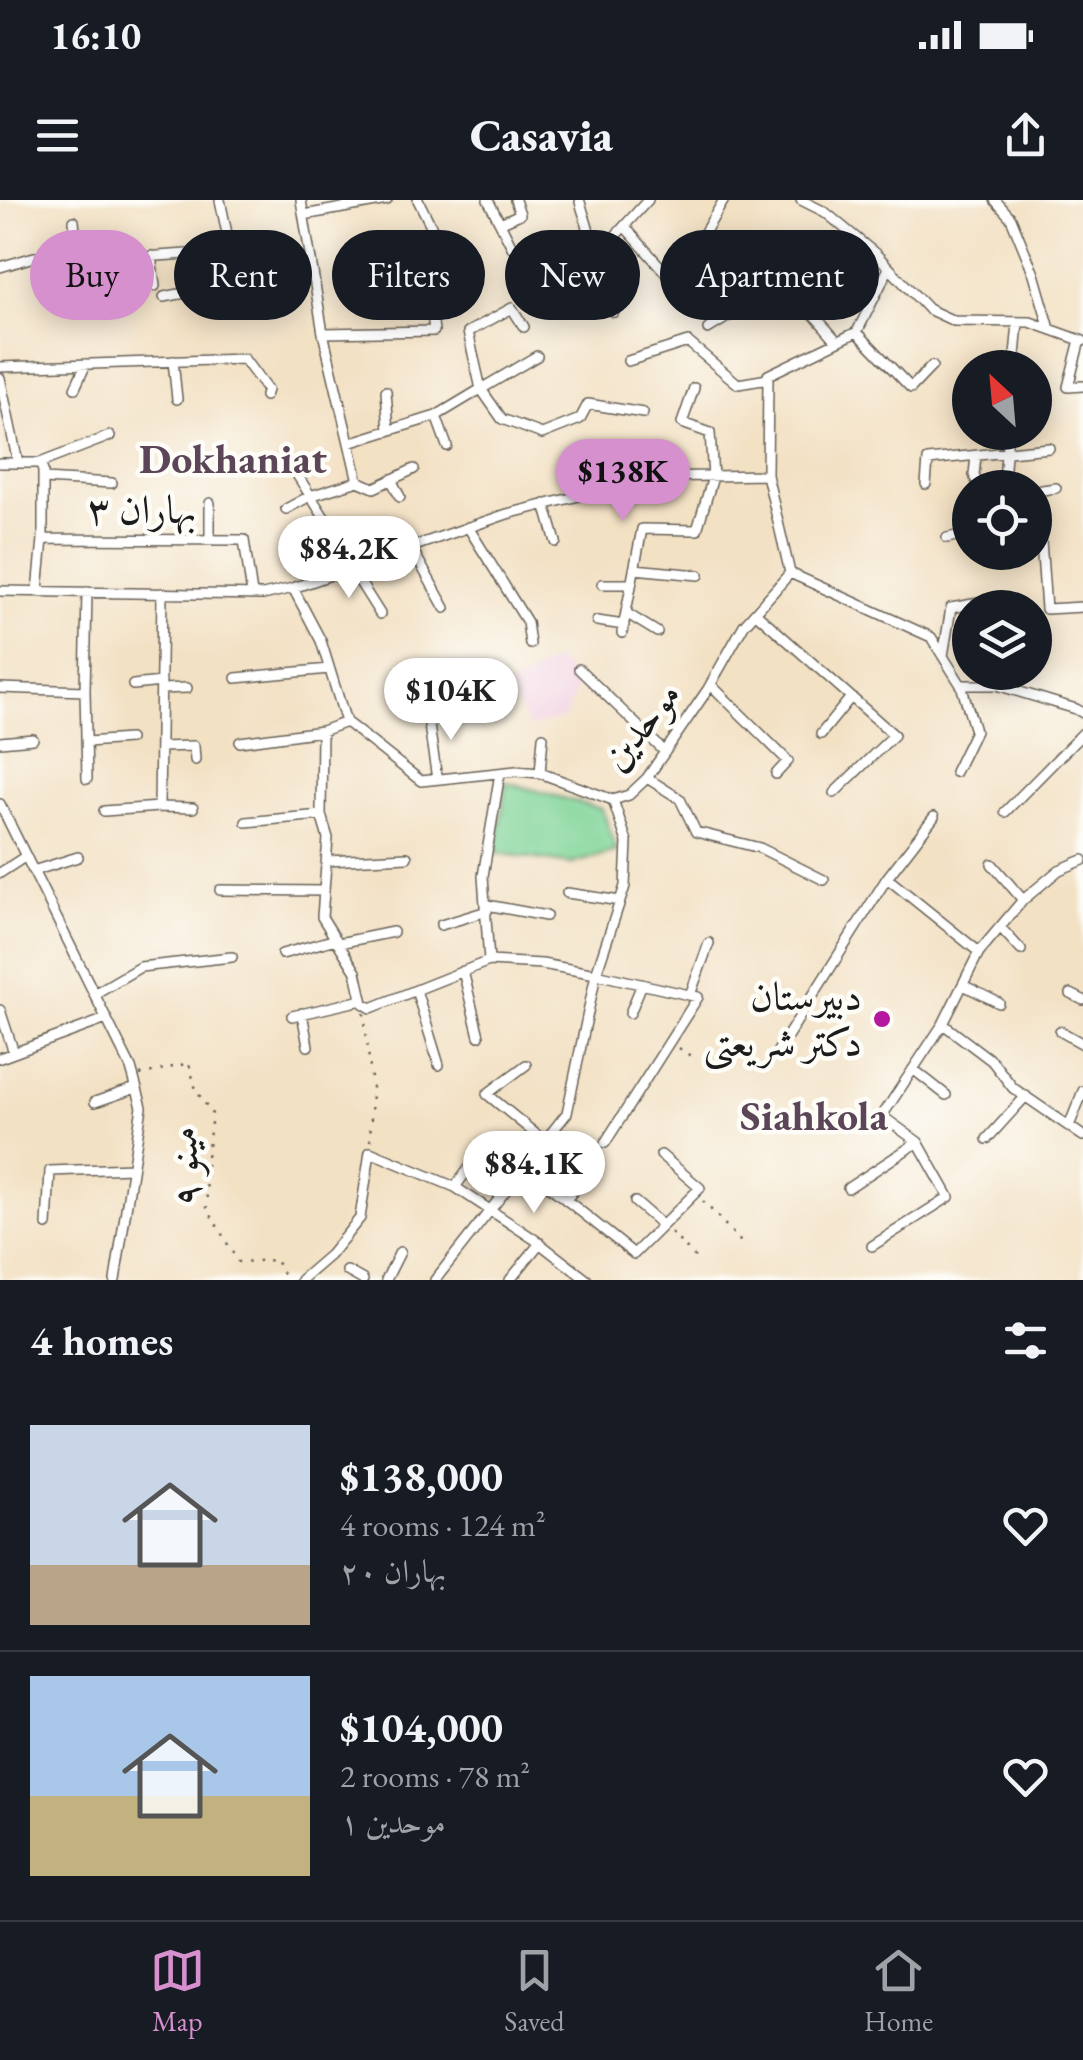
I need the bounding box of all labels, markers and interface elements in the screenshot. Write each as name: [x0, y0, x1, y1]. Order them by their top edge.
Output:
text: 16:10: [50, 11, 141, 60]
text: Casavia: [470, 106, 613, 164]
icon: menu: [30, 108, 85, 163]
icon: share: [998, 108, 1053, 163]
chip: Buy: [30, 230, 154, 320]
chip: Rent: [174, 230, 312, 320]
chip: Filters: [332, 230, 485, 320]
chip: New: [505, 230, 640, 320]
chip: Apartment: [660, 230, 879, 320]
north arrow: [952, 350, 1052, 450]
map controls: [952, 350, 1052, 690]
district label: Dokhaniat: [139, 431, 327, 486]
pin: $138K: [553, 439, 693, 524]
text: $138K: [578, 450, 668, 492]
button: locate: [952, 470, 1052, 570]
street label: بهاران ۳: [87, 483, 197, 535]
pin: $84.2K: [268, 516, 430, 601]
text: $84.2K: [300, 527, 398, 569]
button: layers: [952, 590, 1052, 690]
pin: $104K: [381, 658, 521, 743]
text: $104K: [406, 669, 496, 711]
street label: موحدین: [588, 669, 692, 781]
place label: دبیرستان دکتر شریعتی: [703, 970, 862, 1070]
marker: دبیرستان دکتر شریعتی: [871, 1008, 893, 1030]
district label: Siahkola: [740, 1088, 889, 1143]
street label: مینو ۹: [155, 1125, 213, 1209]
pin: $84.1K: [453, 1131, 615, 1216]
text: $84.1K: [485, 1142, 583, 1184]
text: 4 homes: [30, 1313, 173, 1368]
icon: filters: [998, 1313, 1053, 1368]
text: $138,000: [340, 1449, 503, 1504]
icon: home: [110, 1465, 230, 1585]
icon: heart: [998, 1498, 1053, 1553]
text: 4 rooms · 124 m²: [340, 1504, 546, 1546]
text: بهاران ۲۰: [340, 1550, 446, 1592]
text: $104,000: [340, 1700, 503, 1755]
icon: home: [110, 1716, 230, 1836]
icon: heart: [998, 1749, 1053, 1804]
text: 2 rooms · 78 m²: [340, 1755, 530, 1797]
text: موحدین ۱: [340, 1801, 446, 1843]
tab: Map: [150, 1943, 205, 2039]
tab: Saved: [504, 1943, 564, 2039]
tab: Home: [864, 1943, 933, 2039]

